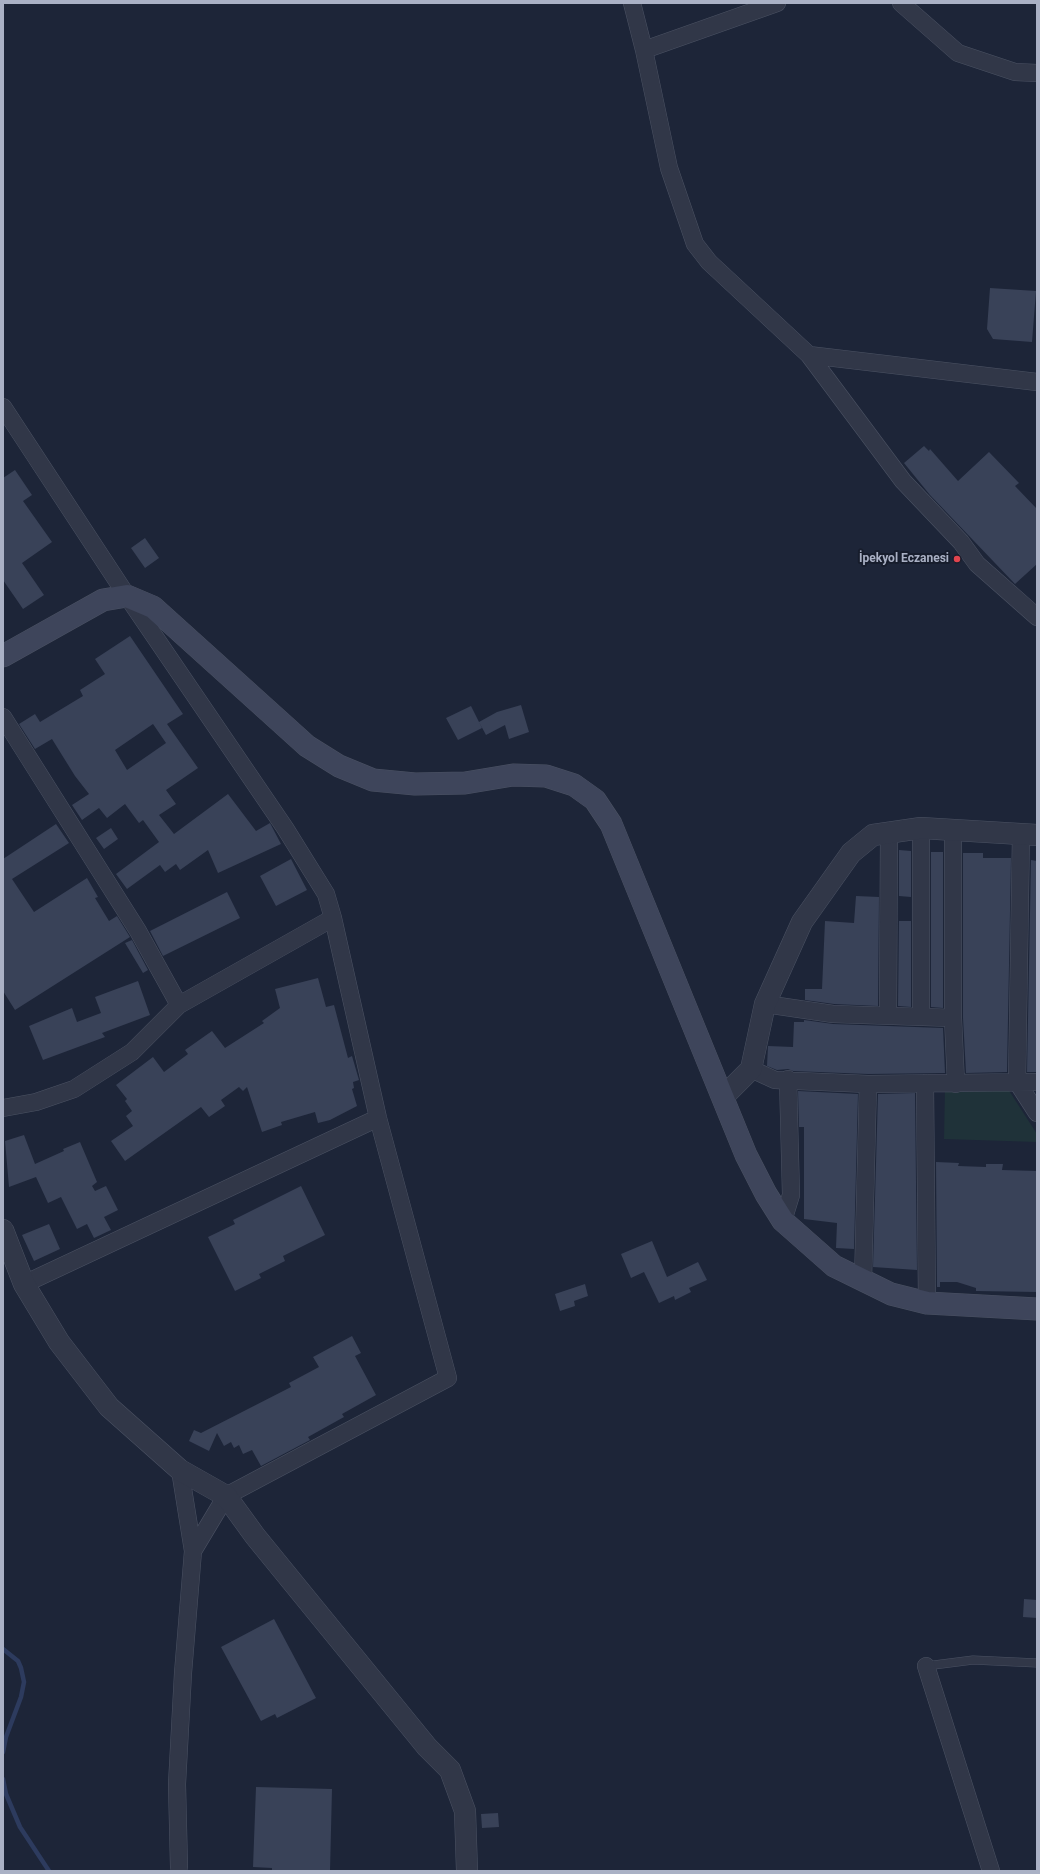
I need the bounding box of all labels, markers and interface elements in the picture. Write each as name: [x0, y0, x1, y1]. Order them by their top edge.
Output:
place label: İpekyol Eczanesi: [859, 552, 949, 566]
marker: İpekyol Eczanesi: [952, 554, 962, 564]

